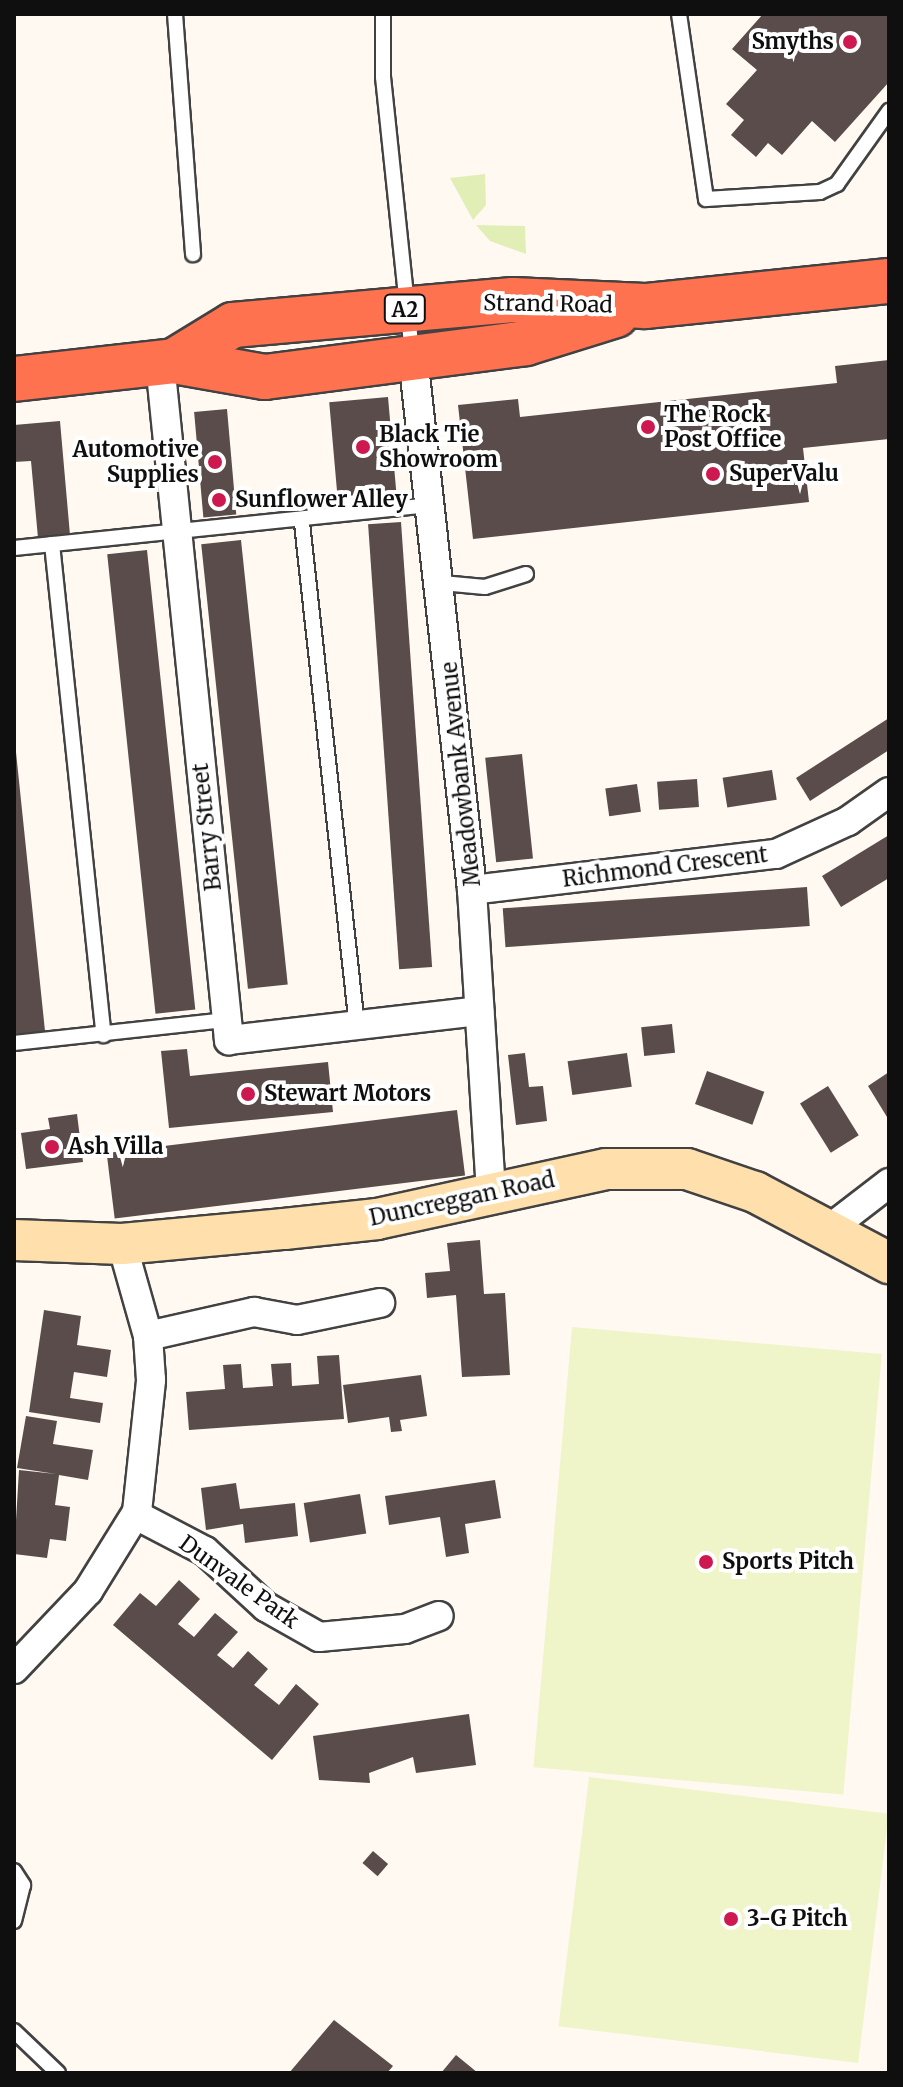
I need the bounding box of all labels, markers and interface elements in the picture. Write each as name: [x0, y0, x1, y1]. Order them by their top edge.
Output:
place label: Smyths: [751, 29, 834, 55]
marker: Smyths: [841, 33, 859, 51]
street label: Strand Road: [483, 290, 613, 318]
road number: A2: [383, 293, 427, 325]
place label: The Rock Post Office: [664, 401, 781, 452]
marker: The Rock Post Office: [639, 418, 657, 436]
place label: Black Tie Showroom: [379, 421, 498, 472]
place label: Automotive Supplies: [72, 436, 199, 488]
marker: Black Tie Showroom: [354, 438, 372, 456]
marker: Automotive Supplies: [206, 453, 224, 471]
place label: SuperValu: [729, 461, 839, 487]
marker: SuperValu: [704, 465, 722, 483]
place label: Sunflower Alley: [235, 487, 408, 513]
marker: Sunflower Alley: [210, 491, 228, 509]
street label: Meadowbank Avenue: [436, 660, 486, 888]
street label: Barry Street: [187, 762, 227, 892]
street label: Richmond Crescent: [561, 841, 769, 893]
place label: Stewart Motors: [264, 1081, 431, 1107]
marker: Stewart Motors: [239, 1085, 257, 1103]
place label: Ash Villa: [68, 1134, 164, 1160]
marker: Ash Villa: [43, 1138, 61, 1156]
street label: Duncreggan Road: [367, 1166, 557, 1232]
street label: Dunvale Park: [174, 1530, 304, 1634]
place label: Sports Pitch: [722, 1549, 854, 1575]
marker: Sports Pitch: [697, 1553, 715, 1571]
place label: 3-G Pitch: [747, 1906, 848, 1932]
marker: 3-G Pitch: [722, 1910, 740, 1928]

